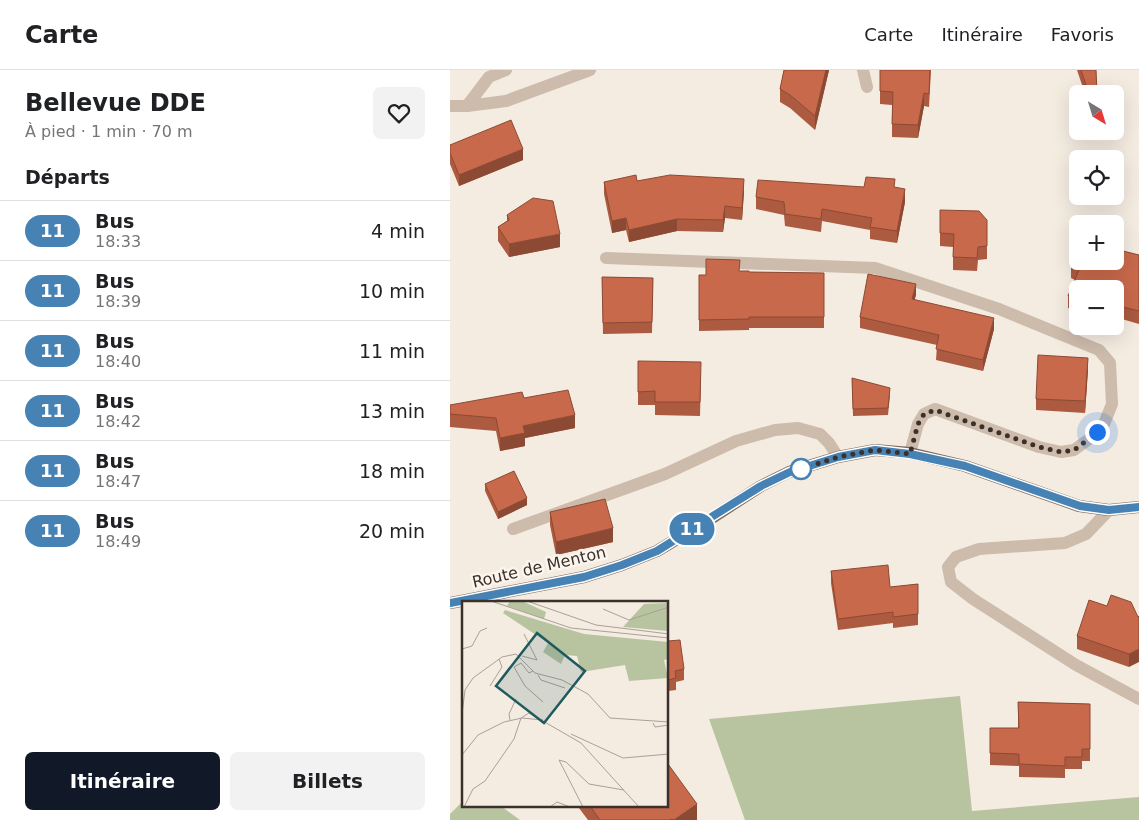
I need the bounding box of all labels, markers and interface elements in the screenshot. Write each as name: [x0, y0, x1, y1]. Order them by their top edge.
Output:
text: Carte: [25, 21, 98, 49]
text: Carte: [864, 24, 913, 45]
text: Itinéraire: [941, 24, 1023, 45]
text: Favoris: [1051, 24, 1114, 45]
north arrow: [1069, 85, 1124, 140]
map controls: [1069, 85, 1124, 335]
button: heart: [373, 87, 425, 139]
text: Bellevue DDE: [25, 89, 206, 117]
text: À pied · 1 min · 70 m: [25, 122, 193, 141]
button: locate: [1069, 150, 1124, 205]
text: Départs: [25, 166, 110, 188]
text: Bus: [95, 210, 134, 232]
button: +: [1069, 215, 1124, 270]
text: 11: [40, 220, 65, 241]
text: 4 min: [371, 220, 425, 242]
text: 18:33: [95, 232, 141, 251]
text: Bus: [95, 270, 134, 292]
text: 11: [40, 280, 65, 301]
text: 10 min: [359, 280, 425, 302]
button: −: [1069, 280, 1124, 335]
text: 18:39: [95, 292, 141, 311]
text: Bus: [95, 330, 134, 352]
text: 11: [40, 340, 65, 361]
text: 11 min: [359, 340, 425, 362]
text: 18:40: [95, 352, 141, 371]
text: Bus: [95, 390, 134, 412]
text: 11: [40, 400, 65, 421]
text: 13 min: [359, 400, 425, 422]
text: 18:42: [95, 412, 141, 431]
your location: [1085, 420, 1110, 445]
text: Bus: [95, 450, 134, 472]
unlabelled marker: [790, 458, 812, 480]
text: 11: [40, 460, 65, 481]
text: 18 min: [359, 460, 425, 482]
text: 18:47: [95, 472, 141, 491]
text: Bus: [95, 510, 134, 532]
line badge: 11: [670, 513, 714, 545]
text: 11: [679, 518, 705, 539]
text: 11: [40, 520, 65, 541]
text: 20 min: [359, 520, 425, 542]
text: 18:49: [95, 532, 141, 551]
street label: Route de Menton: [470, 542, 608, 592]
inset map: [462, 601, 669, 808]
button: Itinéraire: [25, 752, 220, 810]
button: Billets: [230, 752, 425, 810]

